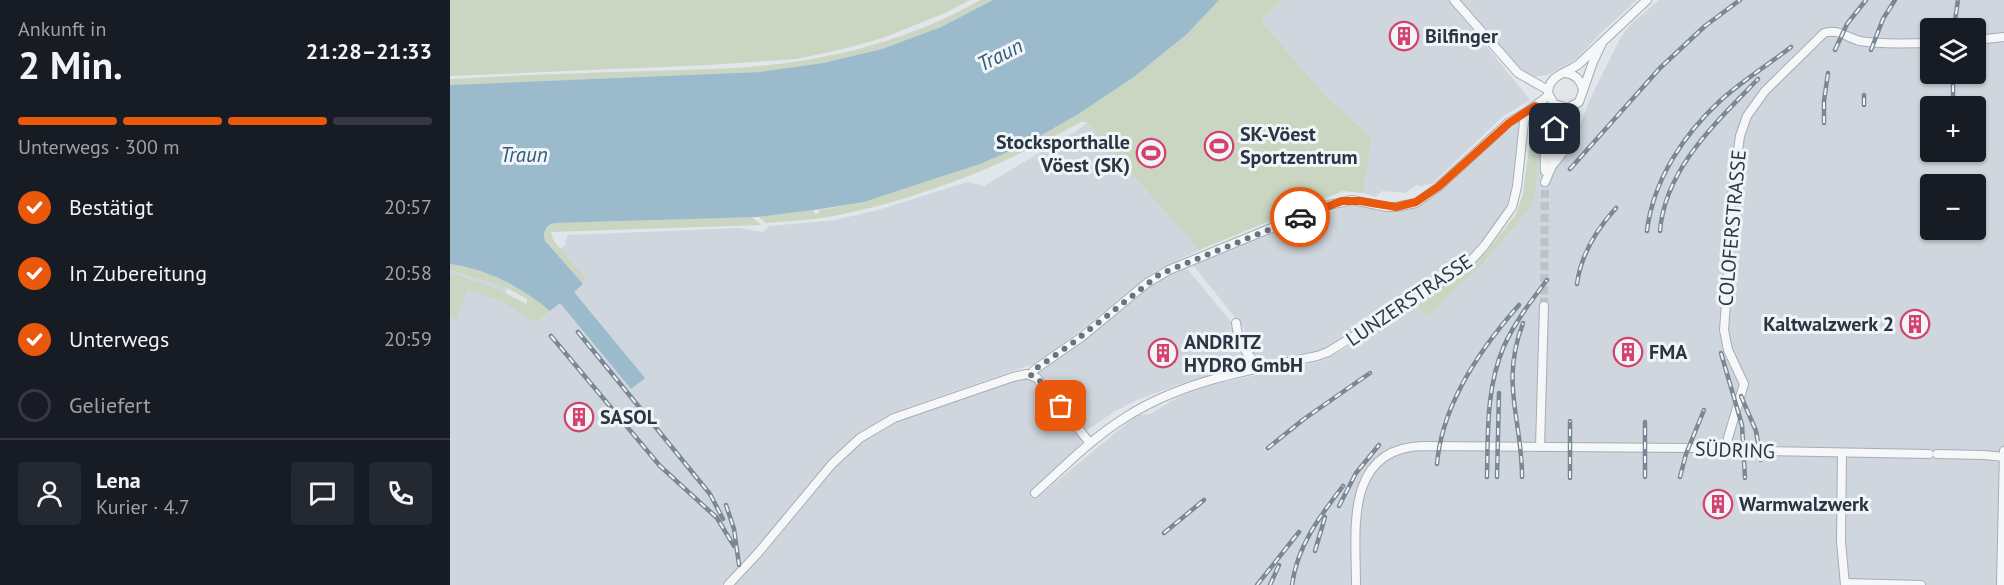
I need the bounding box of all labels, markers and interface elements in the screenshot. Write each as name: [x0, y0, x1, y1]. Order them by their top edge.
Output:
text: Ankunft in: [18, 16, 106, 42]
map controls: [1920, 18, 1986, 240]
button: layers: [1920, 18, 1986, 84]
building icon: Bilfinger: [1388, 20, 1420, 52]
place label: Bilfinger: [1425, 23, 1498, 49]
water label: Traun: [972, 32, 1027, 77]
text: 21:28–21:33: [306, 37, 432, 65]
text: 2 Min.: [18, 39, 123, 90]
button: +: [1920, 96, 1986, 162]
pin: [1529, 103, 1580, 154]
icon: home: [1538, 112, 1571, 145]
place label: SK-Vöest Sportzentrum: [1240, 121, 1358, 170]
place label: Stocksporthalle Vöest (SK): [996, 129, 1130, 178]
sports icon: SK-Vöest Sportzentrum: [1203, 130, 1235, 162]
text: Unterwegs · 300 m: [18, 134, 179, 160]
sports icon: Stocksporthalle Vöest (SK): [1135, 137, 1167, 169]
water label: Traun: [500, 141, 548, 168]
street label: COLOFERSTRASSE: [1712, 149, 1752, 307]
button: −: [1920, 174, 1986, 240]
courier: [1270, 187, 1330, 247]
icon: check: [18, 191, 51, 224]
text: Bestätigt: [69, 193, 153, 221]
text: 20:57: [384, 194, 432, 220]
icon: car: [1284, 201, 1317, 234]
street label: LUNZERSTRASSE: [1341, 248, 1477, 352]
icon: check: [18, 257, 51, 290]
text: In Zubereitung: [69, 259, 207, 287]
text: 20:58: [384, 260, 432, 286]
building icon: Kaltwalzwerk 2: [1899, 308, 1931, 340]
place label: Kaltwalzwerk 2: [1763, 311, 1894, 337]
icon: check: [18, 323, 51, 356]
text: Unterwegs: [69, 325, 169, 353]
text: 20:59: [384, 326, 432, 352]
place label: ANDRITZ HYDRO GmbH: [1184, 329, 1303, 378]
building icon: FMA: [1612, 336, 1644, 368]
building icon: ANDRITZ HYDRO GmbH: [1147, 337, 1179, 369]
place label: FMA: [1649, 339, 1688, 365]
pin: [1035, 380, 1086, 431]
icon: bag: [1044, 389, 1077, 422]
text: Geliefert: [69, 391, 151, 419]
building icon: SASOL: [563, 401, 595, 433]
place label: SASOL: [600, 404, 658, 430]
street label: SÜDRING: [1694, 436, 1776, 464]
button: person: [18, 462, 81, 525]
button: chat: [291, 462, 354, 525]
button: phone: [369, 462, 432, 525]
text: Lena: [96, 466, 141, 494]
building icon: Warmwalzwerk: [1702, 488, 1734, 520]
place label: Warmwalzwerk: [1739, 491, 1869, 517]
text: Kurier · 4.7: [96, 494, 190, 520]

